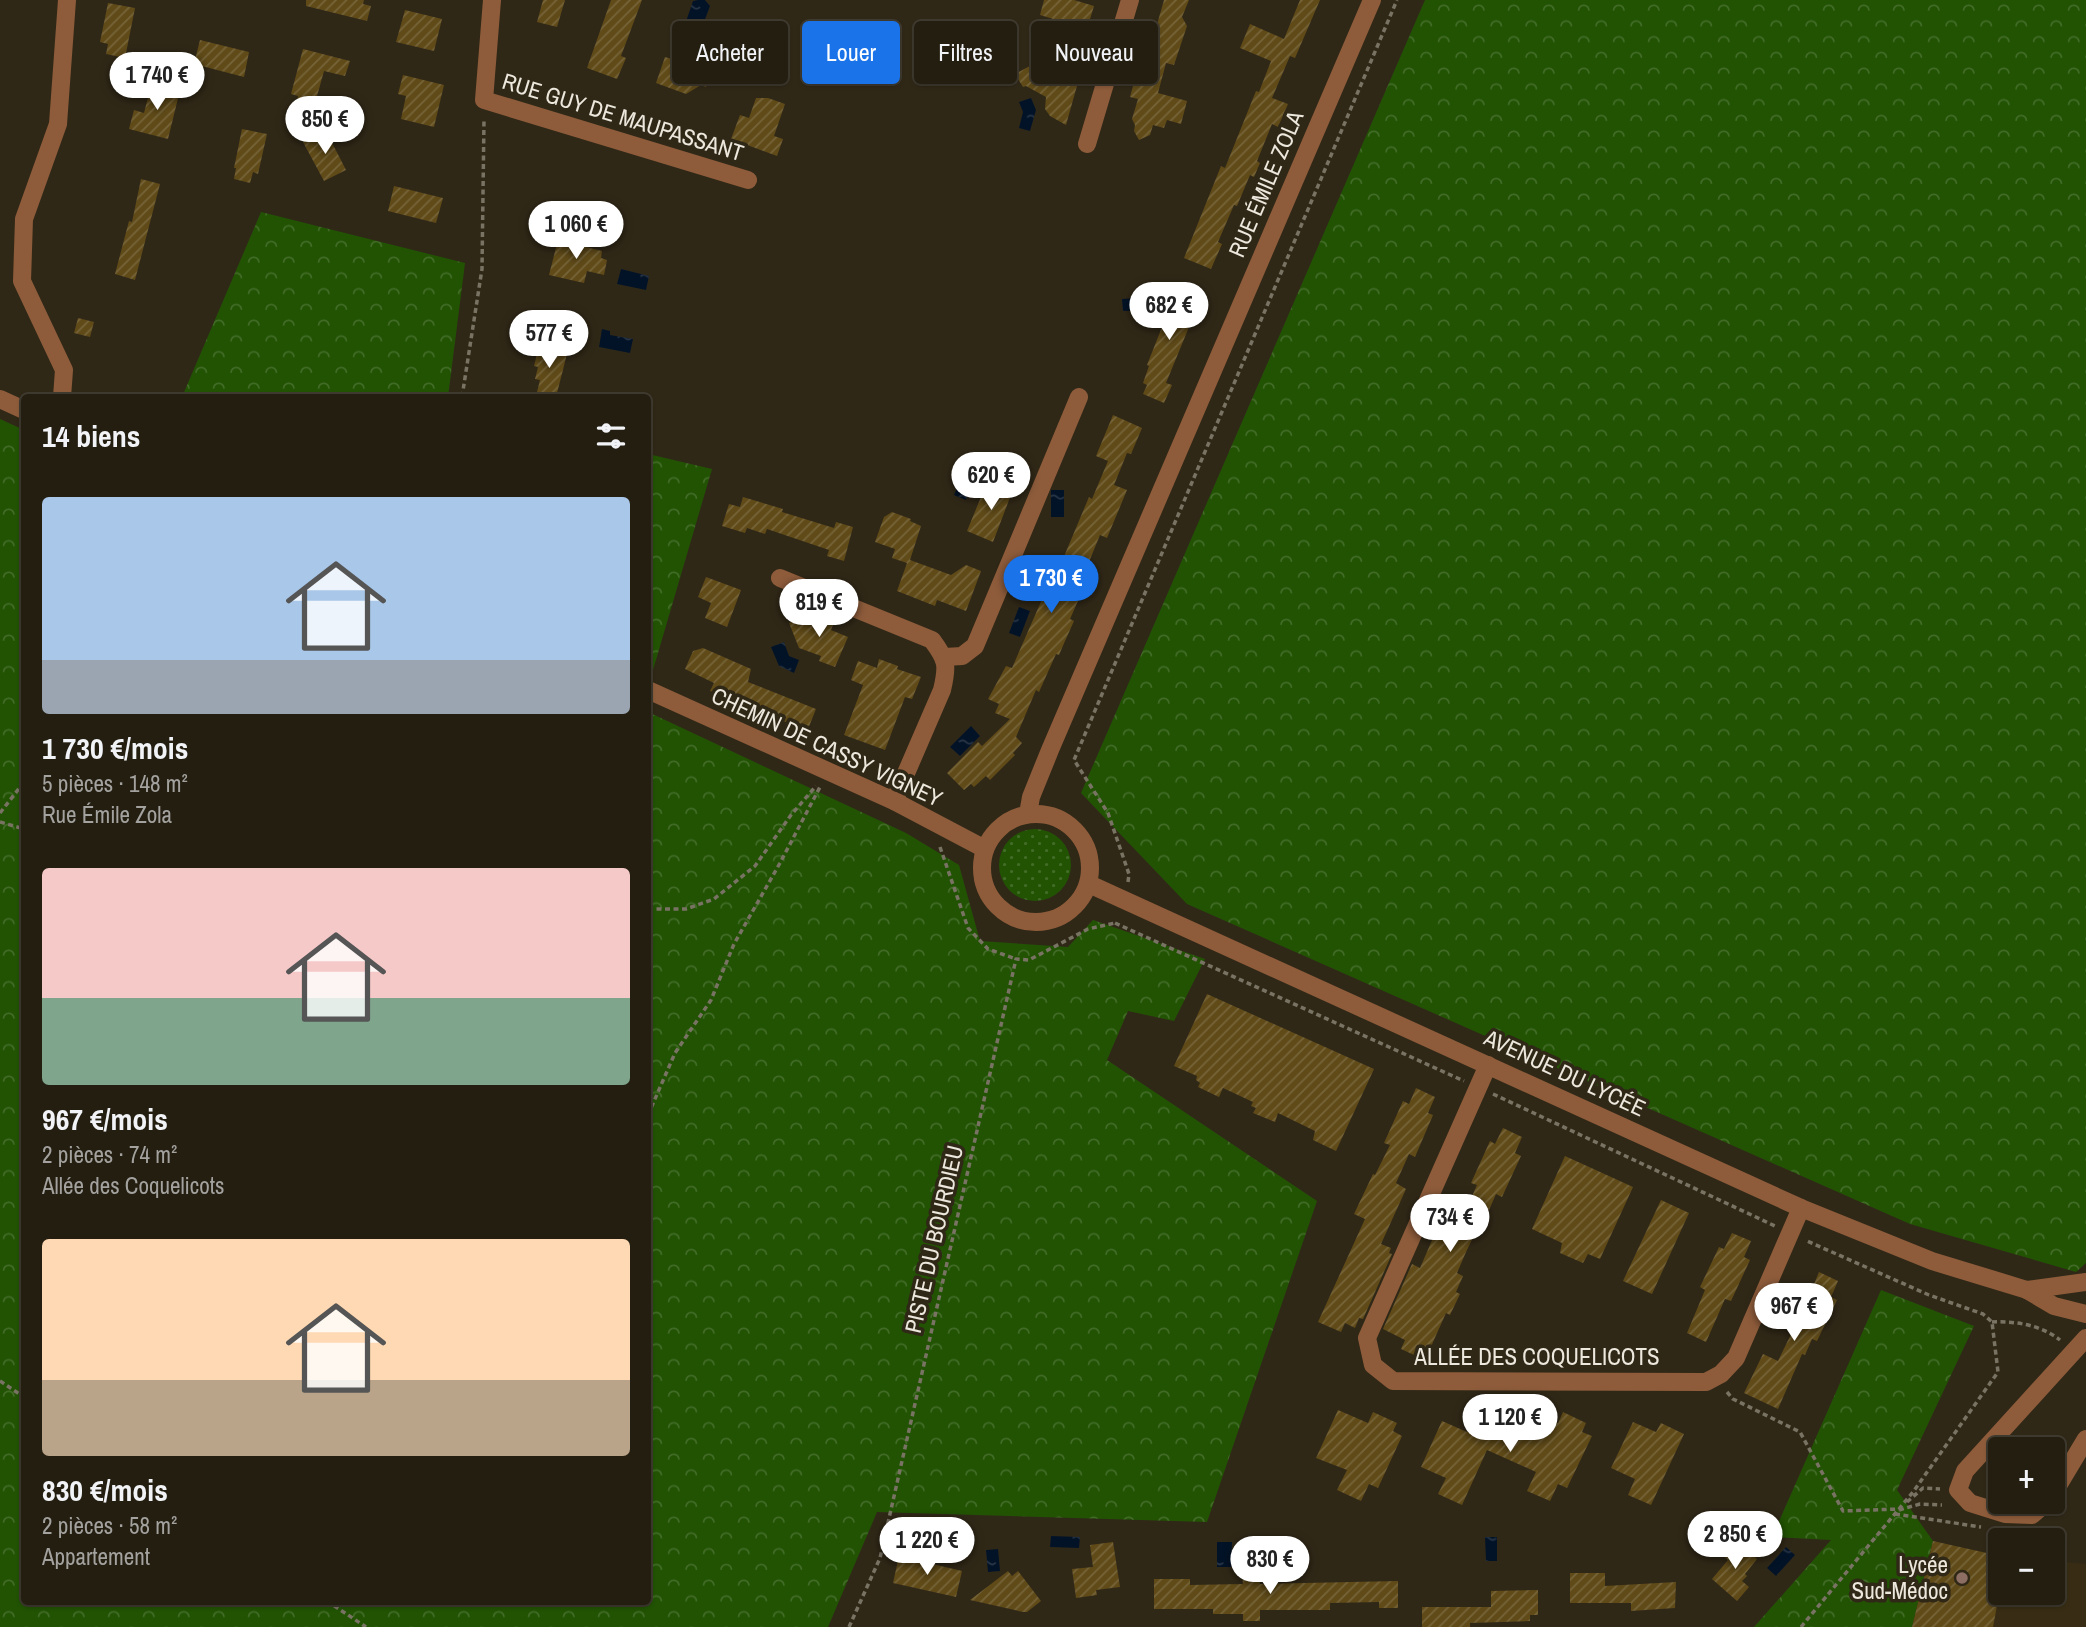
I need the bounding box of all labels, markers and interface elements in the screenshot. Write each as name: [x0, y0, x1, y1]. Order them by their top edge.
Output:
chip: Acheter: [672, 21, 788, 84]
chip: Louer: [802, 21, 900, 84]
chip: Filtres: [914, 21, 1017, 84]
chip: Nouveau: [1031, 21, 1158, 84]
pin: 1 740 €: [92, 52, 222, 112]
text: 1 740 €: [126, 59, 188, 90]
street label: RUE GUY DE MAUPASSANT: [499, 65, 748, 168]
pin: 850 €: [276, 96, 374, 156]
text: 850 €: [301, 103, 349, 134]
street label: RUE ÉMILE ZOLA: [1221, 105, 1310, 262]
pin: 1 060 €: [511, 202, 641, 261]
text: 1 060 €: [545, 208, 607, 239]
pin: 682 €: [1120, 282, 1218, 342]
text: 682 €: [1145, 289, 1193, 320]
pin: 577 €: [500, 310, 598, 370]
text: 577 €: [525, 317, 573, 348]
text: 14 biens: [42, 416, 140, 456]
icon: filters: [592, 417, 630, 455]
pin: 620 €: [942, 452, 1040, 512]
text: 620 €: [967, 459, 1015, 490]
icon: home: [273, 543, 399, 669]
pin: 1 730 €: [986, 556, 1116, 615]
text: 1 730 €: [1020, 562, 1082, 593]
pin: 819 €: [770, 580, 868, 639]
text: 819 €: [795, 586, 843, 617]
street label: CHEMIN DE CASSY VIGNEY: [707, 679, 948, 814]
text: 1 730 €/mois: [42, 728, 188, 768]
text: 5 pièces · 148 m²: [42, 768, 188, 799]
text: Rue Émile Zola: [42, 799, 172, 830]
icon: home: [273, 914, 399, 1040]
street label: AVENUE DU LYCÉE: [1479, 1021, 1651, 1123]
text: 967 €/mois: [42, 1099, 168, 1139]
text: 2 pièces · 74 m²: [42, 1139, 177, 1170]
street label: PISTE DU BOURDIEU: [897, 1142, 970, 1336]
text: Allée des Coquelicots: [42, 1170, 224, 1201]
pin: 734 €: [1401, 1194, 1499, 1254]
text: 734 €: [1426, 1201, 1474, 1232]
pin: 967 €: [1745, 1284, 1843, 1343]
icon: home: [273, 1285, 399, 1411]
text: 967 €: [1770, 1290, 1818, 1321]
street label: ALLÉE DES COQUELICOTS: [1413, 1341, 1660, 1372]
pin: 1 120 €: [1445, 1394, 1575, 1454]
text: 1 120 €: [1479, 1401, 1541, 1432]
map controls: [1988, 1437, 2065, 1605]
button: +: [1988, 1437, 2065, 1514]
text: 830 €/mois: [42, 1470, 168, 1510]
text: 2 pièces · 58 m²: [42, 1510, 177, 1541]
pin: 2 850 €: [1670, 1512, 1800, 1571]
pin: 1 220 €: [862, 1518, 992, 1577]
text: 2 850 €: [1704, 1518, 1766, 1549]
text: 1 220 €: [896, 1524, 958, 1555]
button: −: [1988, 1528, 2065, 1605]
pin: 830 €: [1221, 1536, 1319, 1596]
text: Appartement: [42, 1541, 150, 1572]
text: 830 €: [1246, 1543, 1294, 1574]
place label: Lycée Sud-Médoc: [1852, 1549, 1948, 1606]
marker: Lycée Sud-Médoc: [1954, 1570, 1970, 1586]

